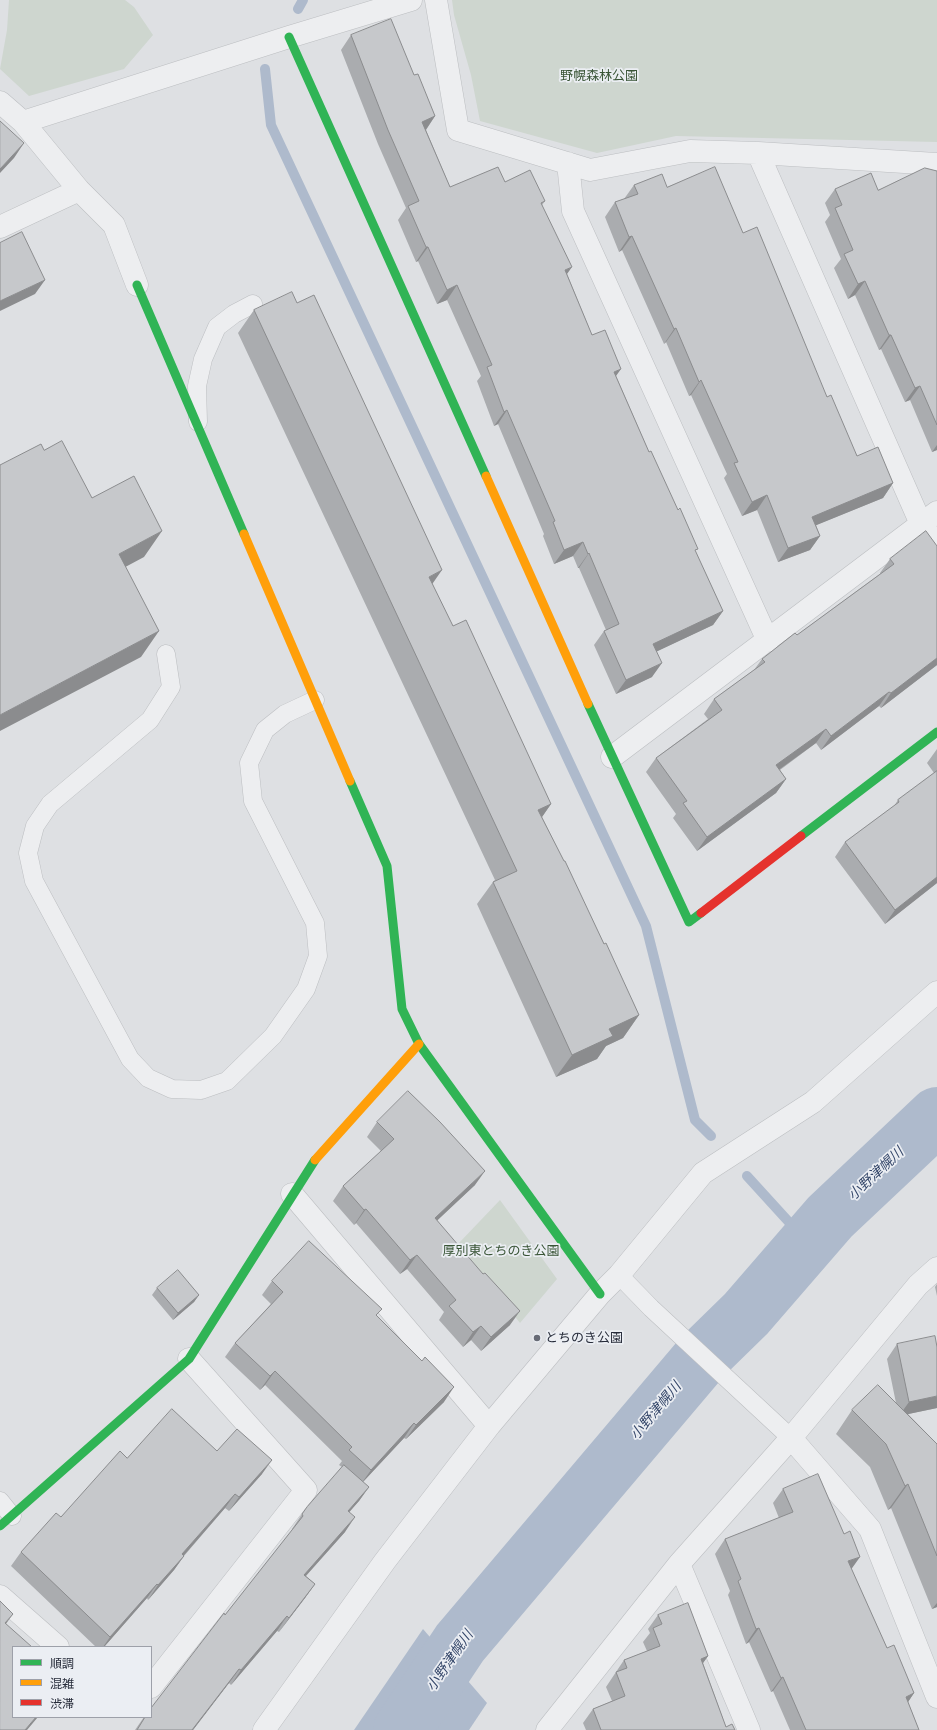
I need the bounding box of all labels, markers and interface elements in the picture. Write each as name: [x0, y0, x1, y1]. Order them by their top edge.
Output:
park label: 野幌森林公園: [560, 68, 638, 84]
water label: 小野津幌川: [845, 1144, 907, 1204]
park label: 厚別東とちのき公園: [443, 1243, 559, 1259]
place label: とちのき公園: [545, 1330, 623, 1346]
marker: とちのき公園: [532, 1333, 542, 1343]
water label: 小野津幌川: [627, 1379, 685, 1443]
water label: 小野津幌川: [423, 1628, 477, 1694]
legend: [12, 1646, 152, 1718]
text: 順調: [50, 1657, 74, 1671]
text: 混雑: [50, 1677, 74, 1691]
text: 渋滞: [50, 1697, 74, 1711]

